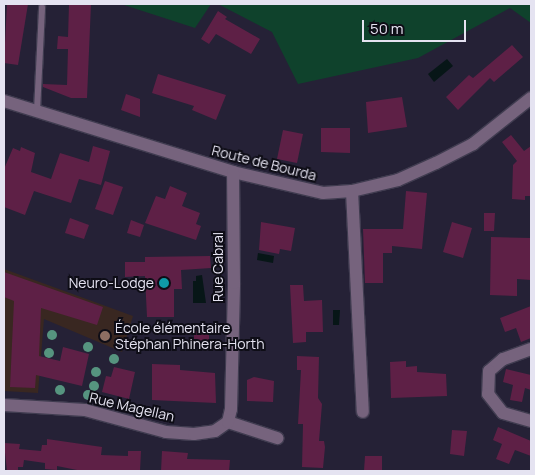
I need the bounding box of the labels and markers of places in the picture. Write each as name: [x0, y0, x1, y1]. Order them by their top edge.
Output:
place label: Neuro-Lodge: [69, 275, 154, 291]
marker: Neuro-Lodge: [158, 277, 170, 289]
place label: École élémentaire Stéphan Phinera-Horth: [115, 320, 264, 352]
marker: École élémentaire Stéphan Phinera-Horth: [99, 330, 111, 342]

